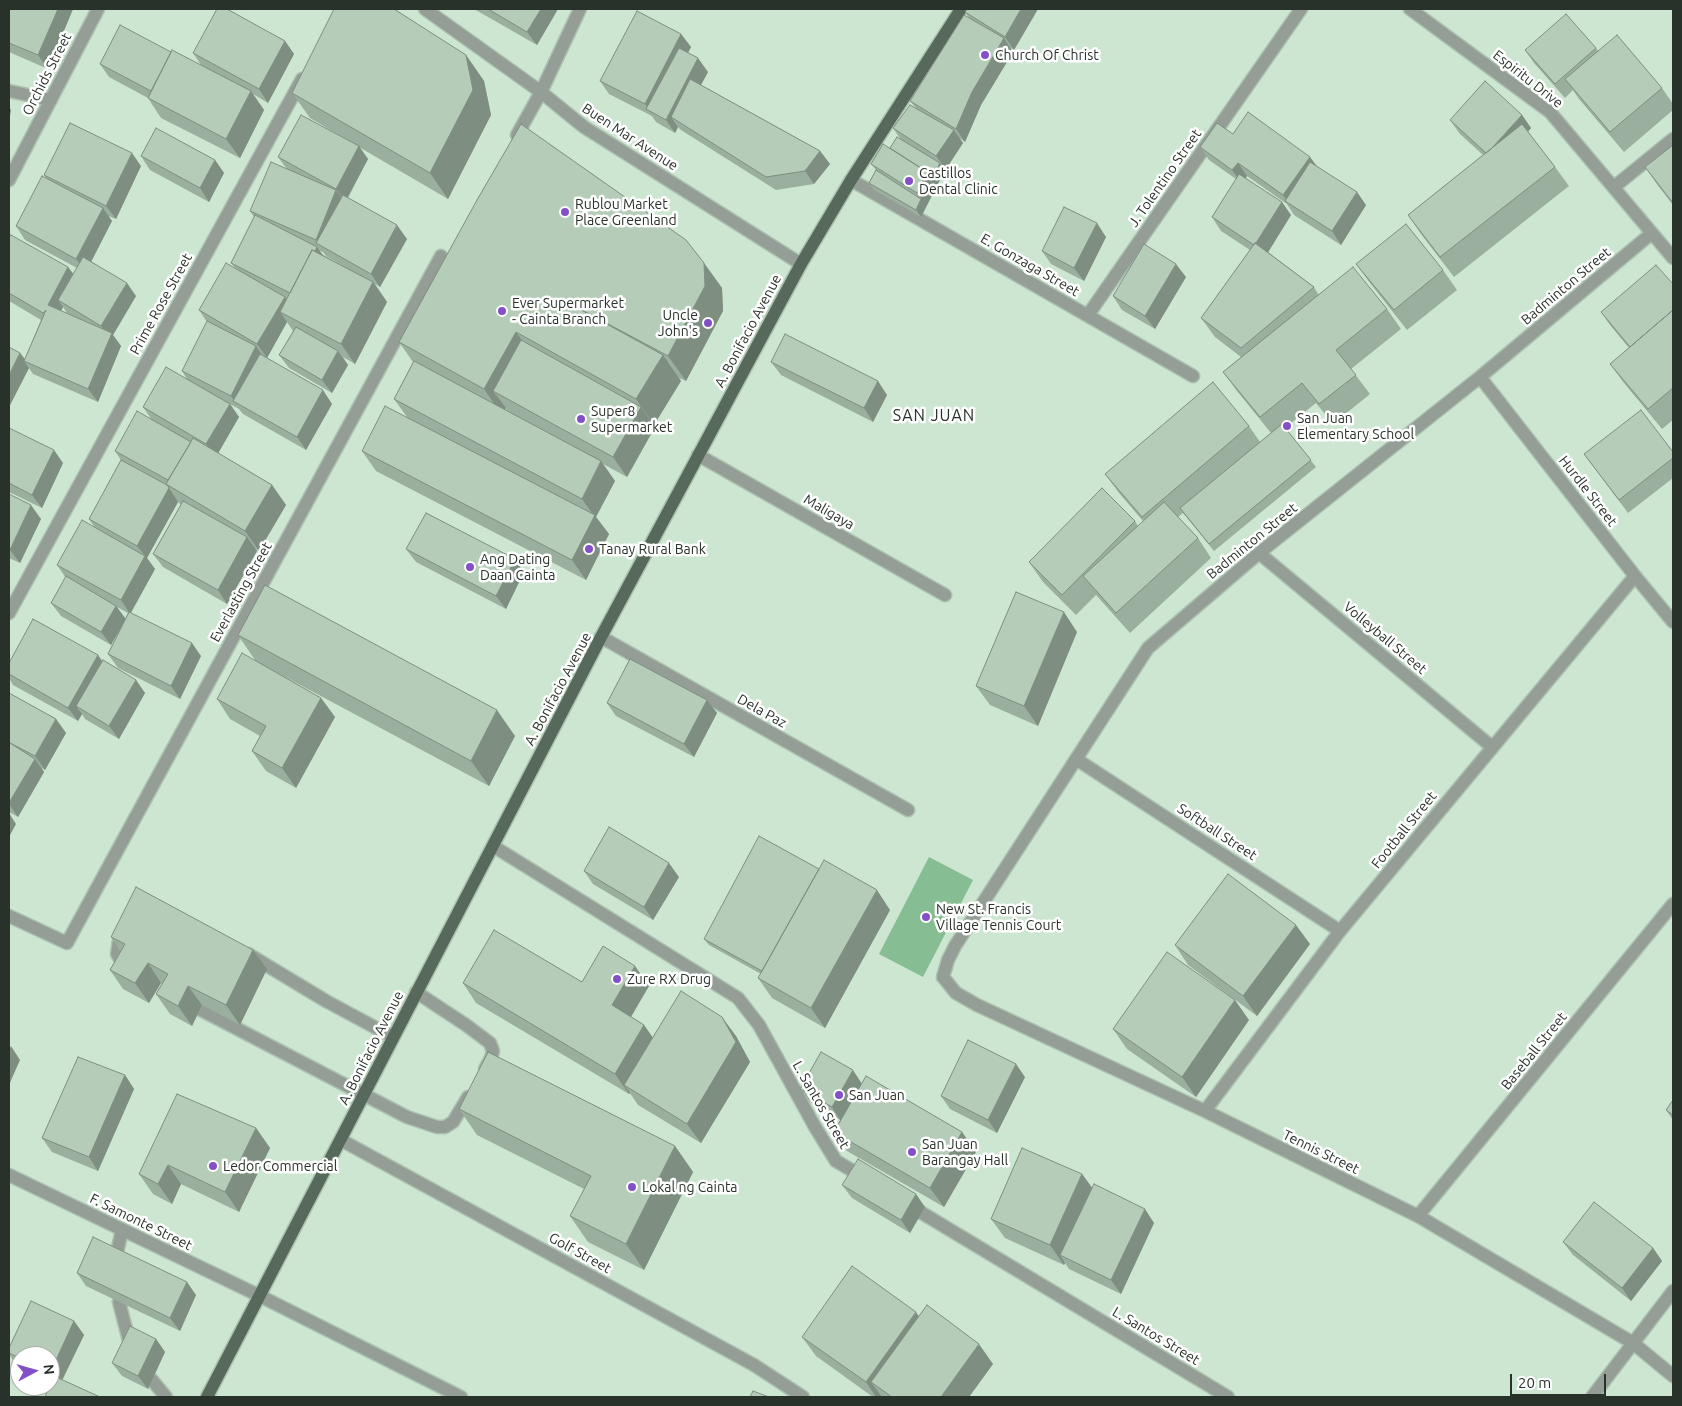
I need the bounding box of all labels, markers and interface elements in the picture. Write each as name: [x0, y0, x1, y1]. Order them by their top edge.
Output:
street label: Orchids Street: [19, 30, 75, 118]
place label: Church Of Christ: [995, 47, 1099, 63]
street label: Espiritu Drive: [1490, 47, 1566, 111]
marker: Church Of Christ: [979, 49, 991, 61]
street label: Buen Mar Avenue: [579, 100, 681, 174]
street label: J. Tolentino Street: [1125, 126, 1205, 230]
place label: Castillos Dental Clinic: [919, 165, 998, 198]
marker: Castillos Dental Clinic: [903, 175, 915, 187]
place label: Rublou Market Place Greenland: [575, 196, 677, 228]
marker: Rublou Market Place Greenland: [559, 206, 571, 218]
street label: E. Gonzaga Street: [978, 230, 1082, 300]
street label: Badminton Street: [1518, 244, 1614, 328]
street label: Prime Rose Street: [126, 250, 196, 358]
street label: A. Bonifacio Avenue: [711, 272, 785, 390]
place label: Ever Supermarket - Cainta Branch: [512, 295, 624, 328]
marker: Ever Supermarket - Cainta Branch: [496, 305, 508, 317]
place label: Uncle John's: [658, 307, 698, 340]
marker: Uncle John's: [702, 317, 714, 329]
place label: Super8 Supermarket: [591, 403, 672, 436]
district label: SAN JUAN: [892, 406, 976, 426]
place label: San Juan Elementary School: [1297, 410, 1414, 442]
marker: Super8 Supermarket: [575, 413, 587, 425]
marker: San Juan Elementary School: [1281, 420, 1293, 432]
street label: Hurdle Street: [1555, 452, 1621, 530]
street label: Maligaya: [801, 491, 857, 533]
street label: Badminton Street: [1203, 499, 1301, 583]
street label: Everlasting Street: [207, 539, 275, 645]
place label: Tanay Rural Bank: [599, 541, 706, 557]
marker: Tanay Rural Bank: [583, 543, 595, 555]
place label: Ang Dating Daan Cainta: [480, 551, 555, 584]
marker: Ang Dating Daan Cainta: [464, 561, 476, 573]
street label: Volleyball Street: [1340, 598, 1430, 678]
street label: A. Bonifacio Avenue: [521, 630, 595, 748]
street label: Dela Paz: [734, 691, 790, 731]
street label: Football Street: [1368, 788, 1440, 872]
street label: Softball Street: [1174, 800, 1260, 864]
place label: New St. Francis Village Tennis Court: [936, 901, 1061, 934]
marker: New St. Francis Village Tennis Court: [920, 911, 932, 923]
place label: Zure RX Drug: [627, 971, 711, 987]
marker: Zure RX Drug: [611, 973, 623, 985]
street label: A. Bonifacio Avenue: [335, 988, 407, 1108]
street label: Baseball Street: [1498, 1009, 1570, 1093]
street label: L. Santos Street: [789, 1058, 853, 1152]
place label: San Juan: [849, 1087, 905, 1103]
marker: San Juan: [833, 1089, 845, 1101]
street label: Tennis Street: [1280, 1126, 1362, 1178]
place label: San Juan Barangay Hall: [922, 1136, 1008, 1168]
marker: San Juan Barangay Hall: [906, 1146, 918, 1158]
place label: Ledor Commercial: [223, 1158, 337, 1174]
marker: Ledor Commercial: [207, 1160, 219, 1172]
place label: Lokal ng Cainta: [642, 1179, 738, 1195]
marker: Lokal ng Cainta: [626, 1181, 638, 1193]
street label: F. Samonte Street: [87, 1190, 195, 1254]
street label: Golf Street: [546, 1229, 614, 1277]
street label: L. Santos Street: [1109, 1303, 1203, 1369]
north arrow: [10, 1346, 60, 1396]
text: N: [40, 1363, 57, 1376]
scale bar: [1512, 1364, 1608, 1396]
text: 20 m: [1518, 1374, 1551, 1391]

